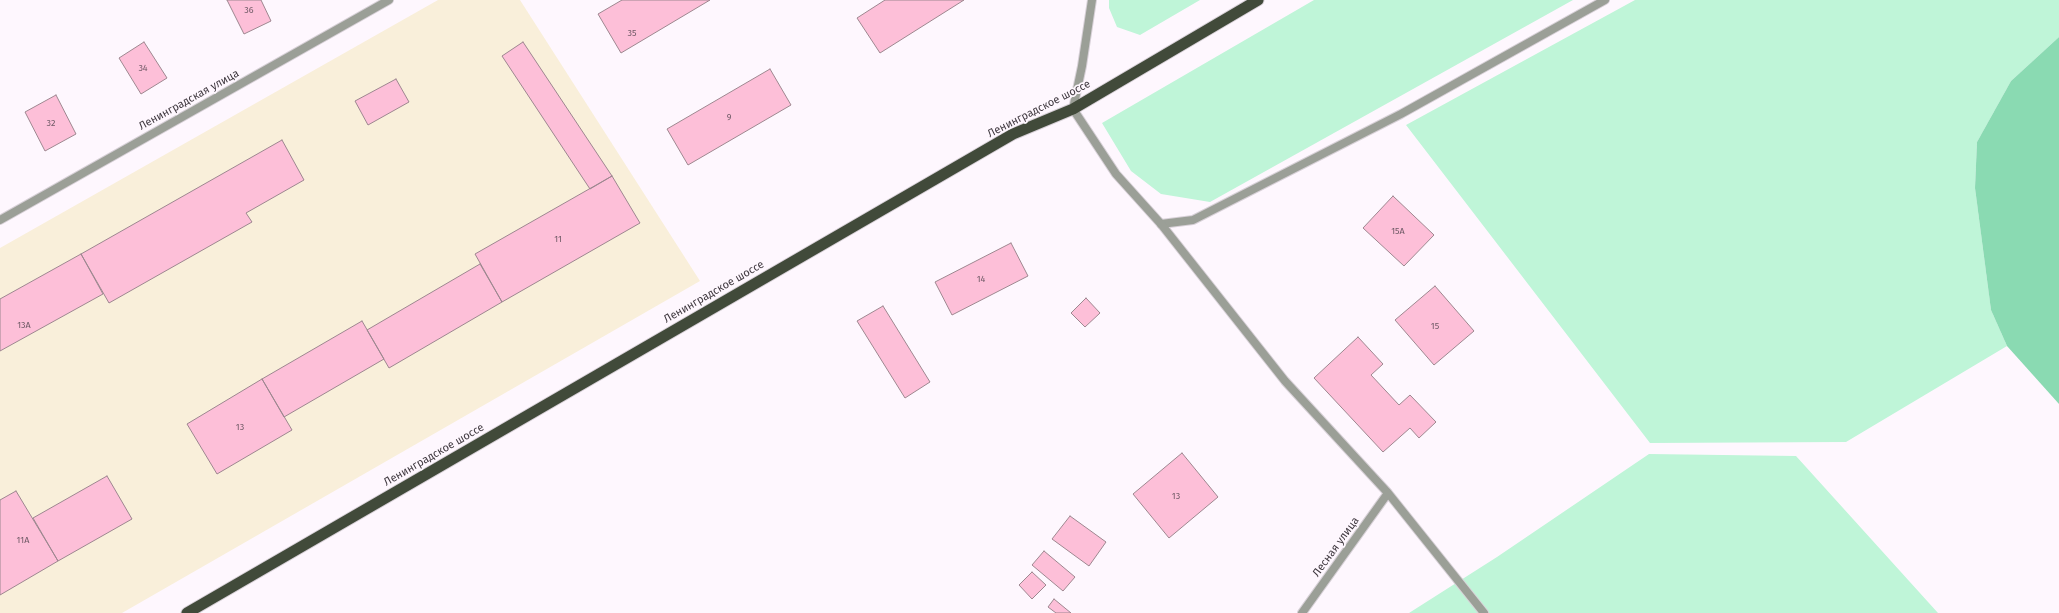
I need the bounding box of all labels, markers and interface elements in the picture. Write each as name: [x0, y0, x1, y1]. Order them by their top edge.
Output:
house number: 36: [244, 5, 254, 15]
house number: 35: [628, 28, 636, 38]
house number: 34: [138, 63, 148, 73]
street label: Ленинградская улица: [137, 67, 241, 133]
street label: Ленинградское шоссе: [985, 77, 1093, 141]
house number: 9: [727, 112, 731, 122]
house number: 32: [47, 118, 55, 128]
house number: 15А: [1391, 226, 1405, 236]
house number: 11: [554, 234, 562, 244]
street label: Ленинградское шоссе: [662, 258, 766, 326]
house number: 14: [977, 274, 985, 284]
house number: 13А: [17, 320, 31, 330]
house number: 15: [1431, 321, 1439, 331]
street label: Ленинградское шоссе: [382, 421, 486, 489]
house number: 13: [236, 422, 244, 432]
house number: 13: [1172, 491, 1180, 501]
street label: Лесная улица: [1310, 515, 1362, 579]
house number: 11А: [17, 535, 29, 545]

